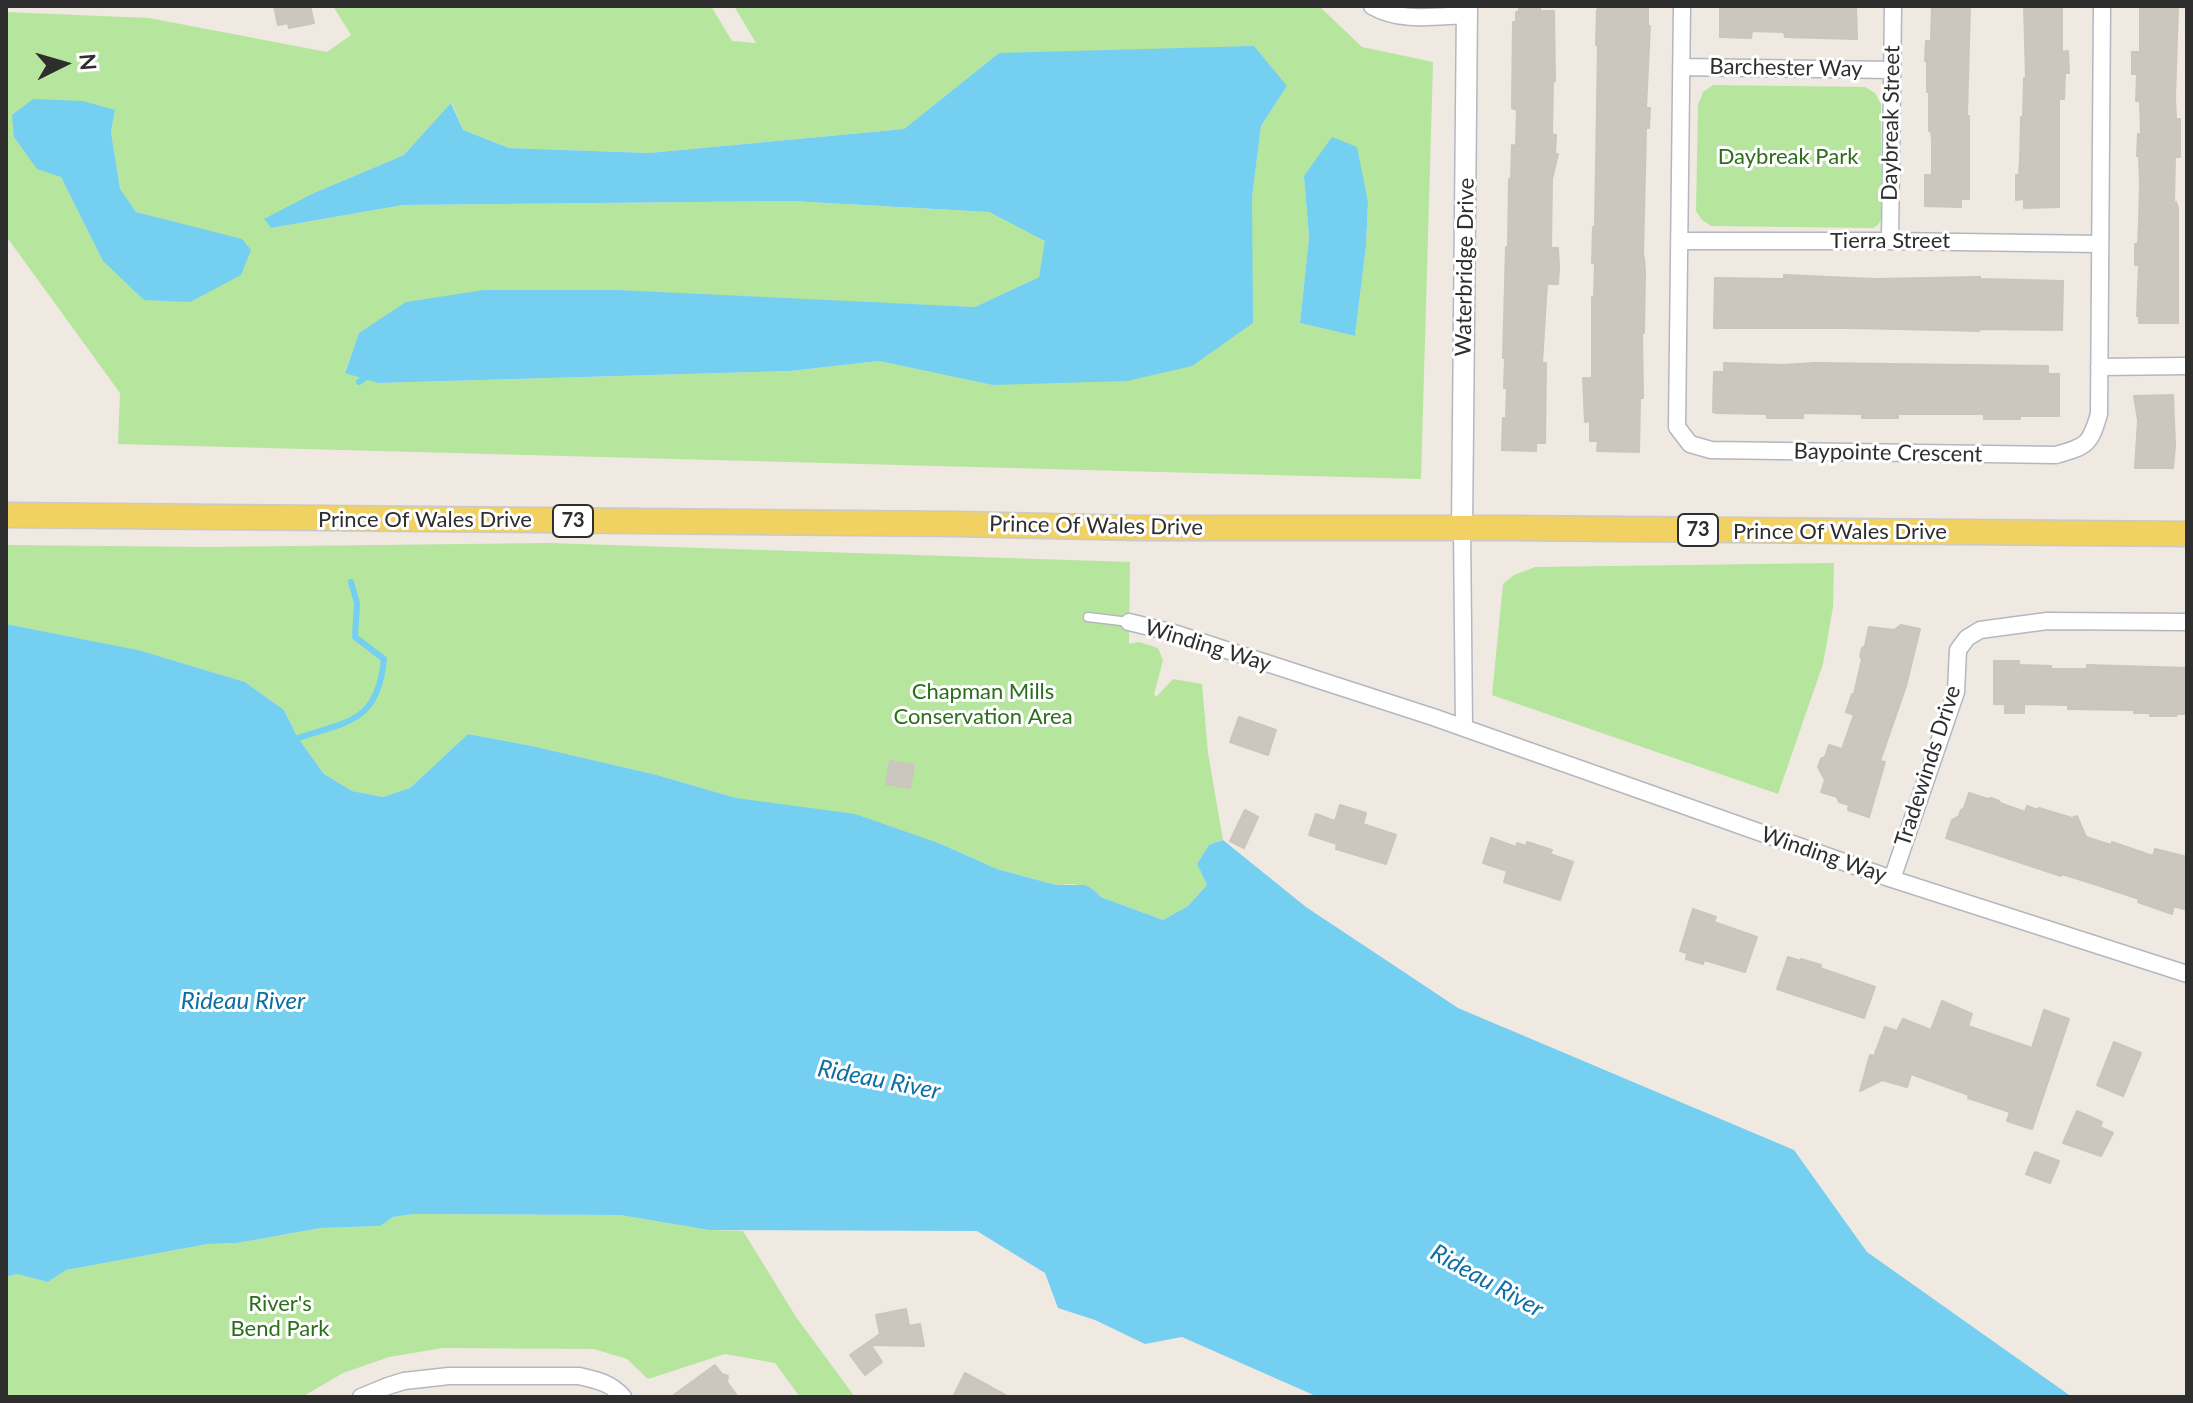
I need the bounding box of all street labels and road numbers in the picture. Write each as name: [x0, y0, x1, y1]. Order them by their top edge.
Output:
street label: Daybreak Street: [1876, 45, 1906, 201]
street label: Barchester Way: [1709, 53, 1863, 83]
street label: Waterbridge Drive: [1450, 177, 1480, 357]
street label: Tierra Street: [1830, 228, 1950, 254]
street label: Baypointe Crescent: [1793, 438, 1983, 468]
road number: 73: [553, 505, 593, 537]
street label: Prince Of Wales Drive: [318, 507, 532, 533]
street label: Prince Of Wales Drive: [989, 511, 1203, 541]
road number: 73: [1678, 514, 1718, 546]
street label: Prince Of Wales Drive: [1733, 519, 1947, 545]
street label: Winding Way: [1142, 614, 1274, 678]
street label: Tradewinds Drive: [1890, 682, 1966, 850]
street label: Winding Way: [1758, 821, 1890, 889]

